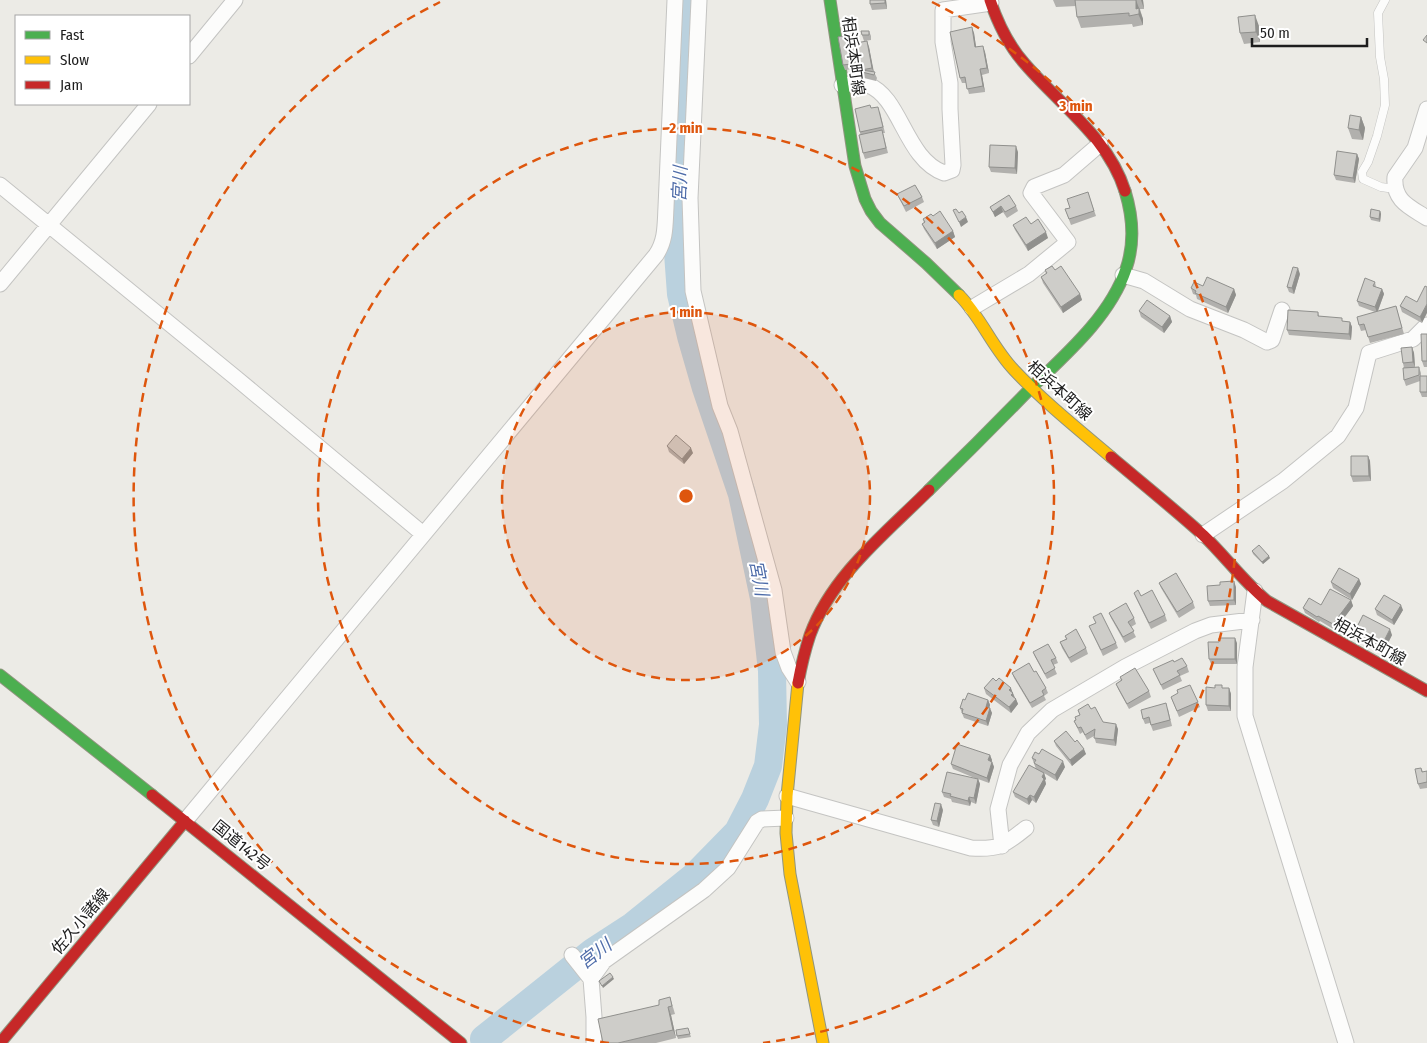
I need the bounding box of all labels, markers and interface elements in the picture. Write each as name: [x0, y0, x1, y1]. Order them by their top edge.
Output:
legend: [15, 15, 190, 105]
street label: 相浜本町線: [839, 15, 868, 97]
scale bar: [1252, 15, 1367, 47]
text: 50 m: [1260, 24, 1290, 42]
text: Fast: [60, 26, 84, 44]
text: Slow: [60, 51, 89, 69]
text: Jam: [60, 76, 83, 94]
text: 3 min: [1058, 97, 1093, 115]
text: 2 min: [668, 119, 703, 137]
water label: 宮川: [668, 164, 692, 202]
text: 1 min: [670, 303, 702, 321]
street label: 相浜本町線: [1024, 357, 1096, 424]
centre of rings: [677, 487, 695, 505]
water label: 宮川: [745, 558, 774, 600]
street label: 相浜本町線: [1330, 614, 1409, 669]
street label: 国道142号: [209, 816, 274, 874]
street label: 佐久小諸線: [47, 885, 113, 958]
water label: 宮川: [574, 933, 618, 974]

